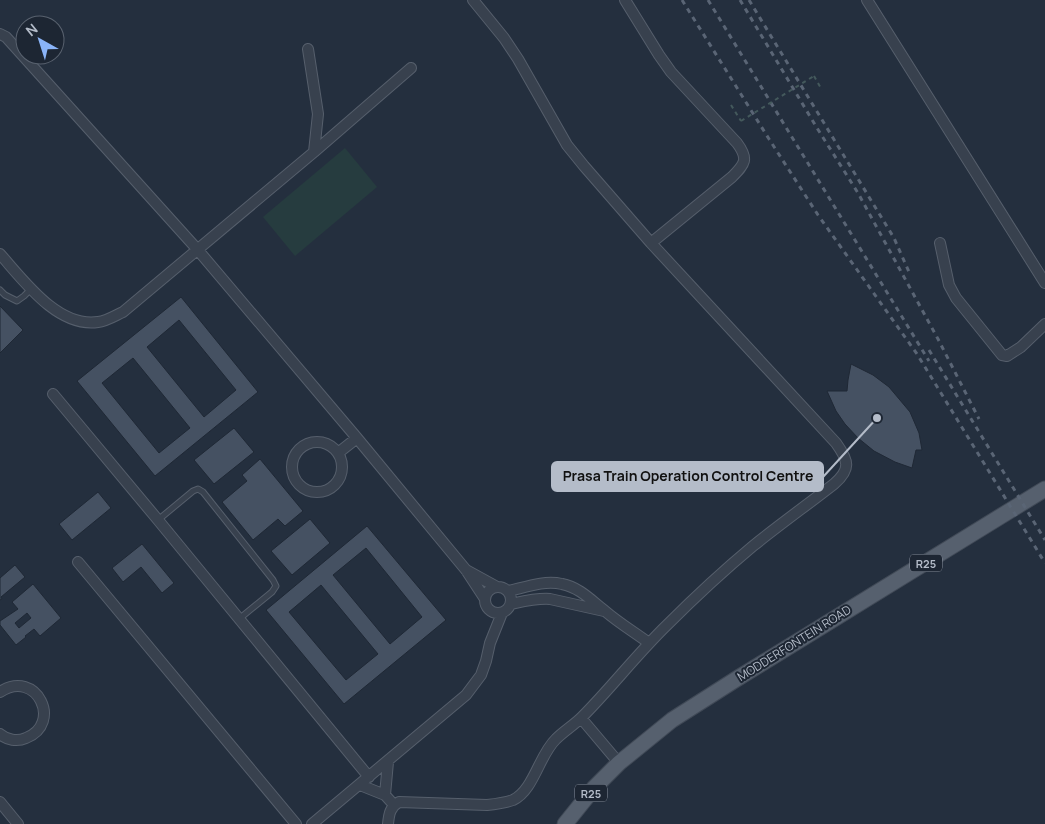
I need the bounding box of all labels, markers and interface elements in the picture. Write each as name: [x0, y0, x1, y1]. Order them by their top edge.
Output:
north arrow: [15, 15, 65, 65]
text: N: [22, 19, 41, 40]
callout: Prasa Train Operation Control Centre: [552, 462, 823, 491]
text: Prasa Train Operation Control Centre: [563, 466, 813, 485]
road number: R25: [910, 554, 942, 572]
street label: MODDERFONTEIN ROAD: [734, 601, 854, 685]
road number: R25: [575, 784, 607, 801]

